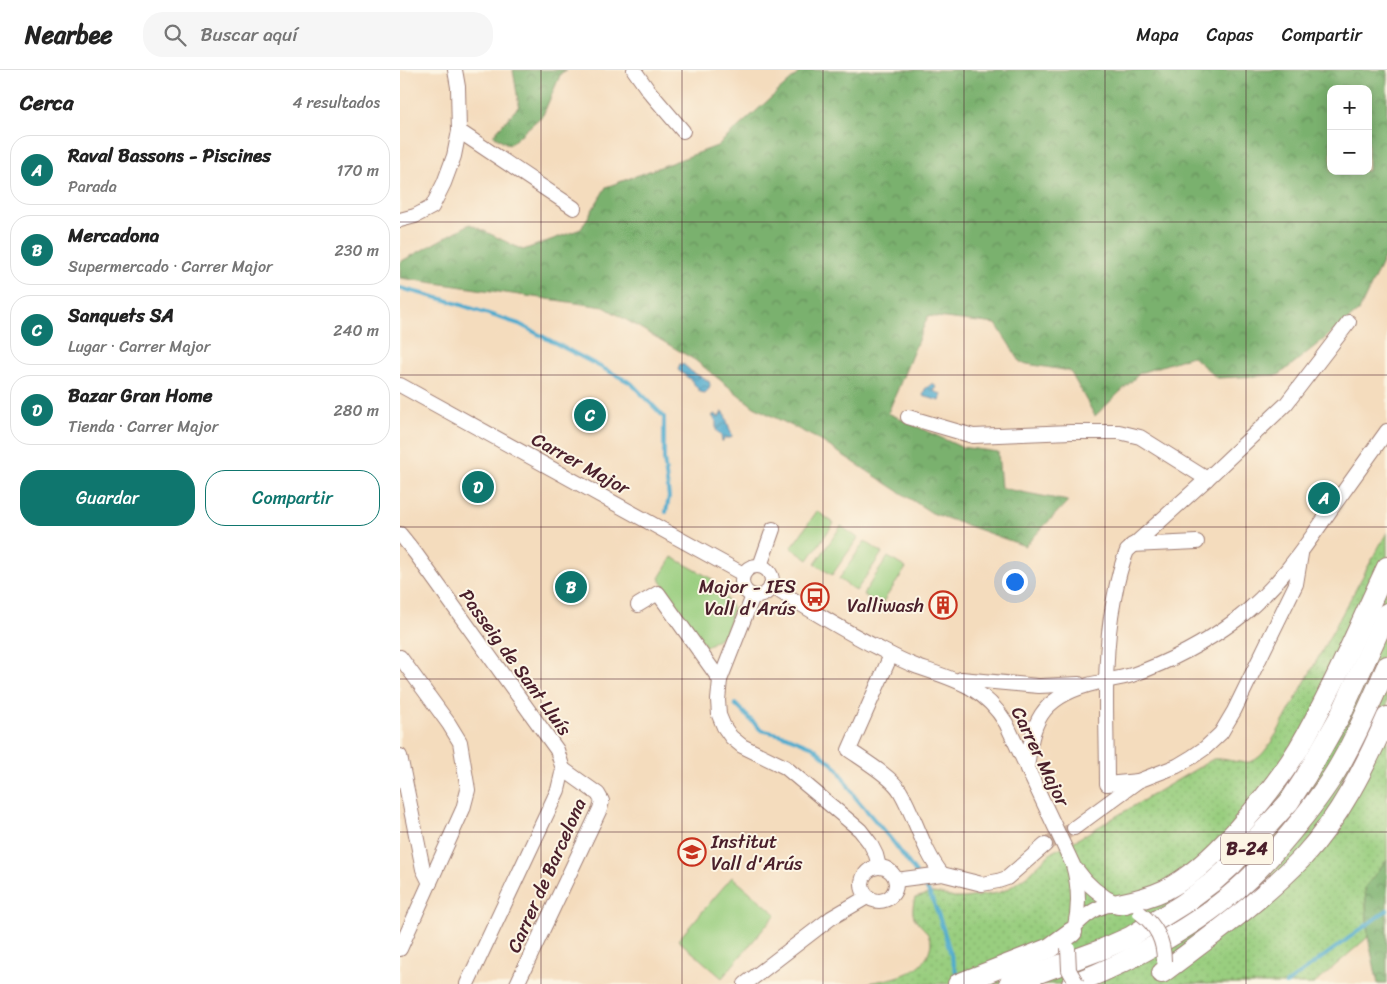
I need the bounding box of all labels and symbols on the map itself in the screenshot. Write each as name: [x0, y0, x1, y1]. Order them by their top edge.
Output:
pin: C: [574, 396, 606, 434]
street label: Carrer Major: [525, 423, 637, 505]
pin: D: [462, 468, 494, 506]
pin: A: [1308, 479, 1340, 517]
pin: B: [555, 568, 587, 606]
your location: [1002, 569, 1028, 595]
place label: Major - IES Vall d'Arús: [699, 570, 796, 625]
street label: Passeig de Sant Lluís: [451, 582, 581, 743]
bus stop icon: Major - IES Vall d'Arús: [800, 582, 830, 612]
place label: Valliwash: [847, 589, 924, 622]
building icon: Valliwash: [928, 590, 958, 620]
street label: Carrer Major: [1002, 700, 1080, 813]
street label: Carrer de Barcelona: [497, 792, 596, 958]
place label: Institut Vall d'Arús: [710, 825, 803, 880]
road number: B-24: [1221, 834, 1273, 864]
school or university icon: Institut Vall d'Arús: [677, 837, 707, 867]

